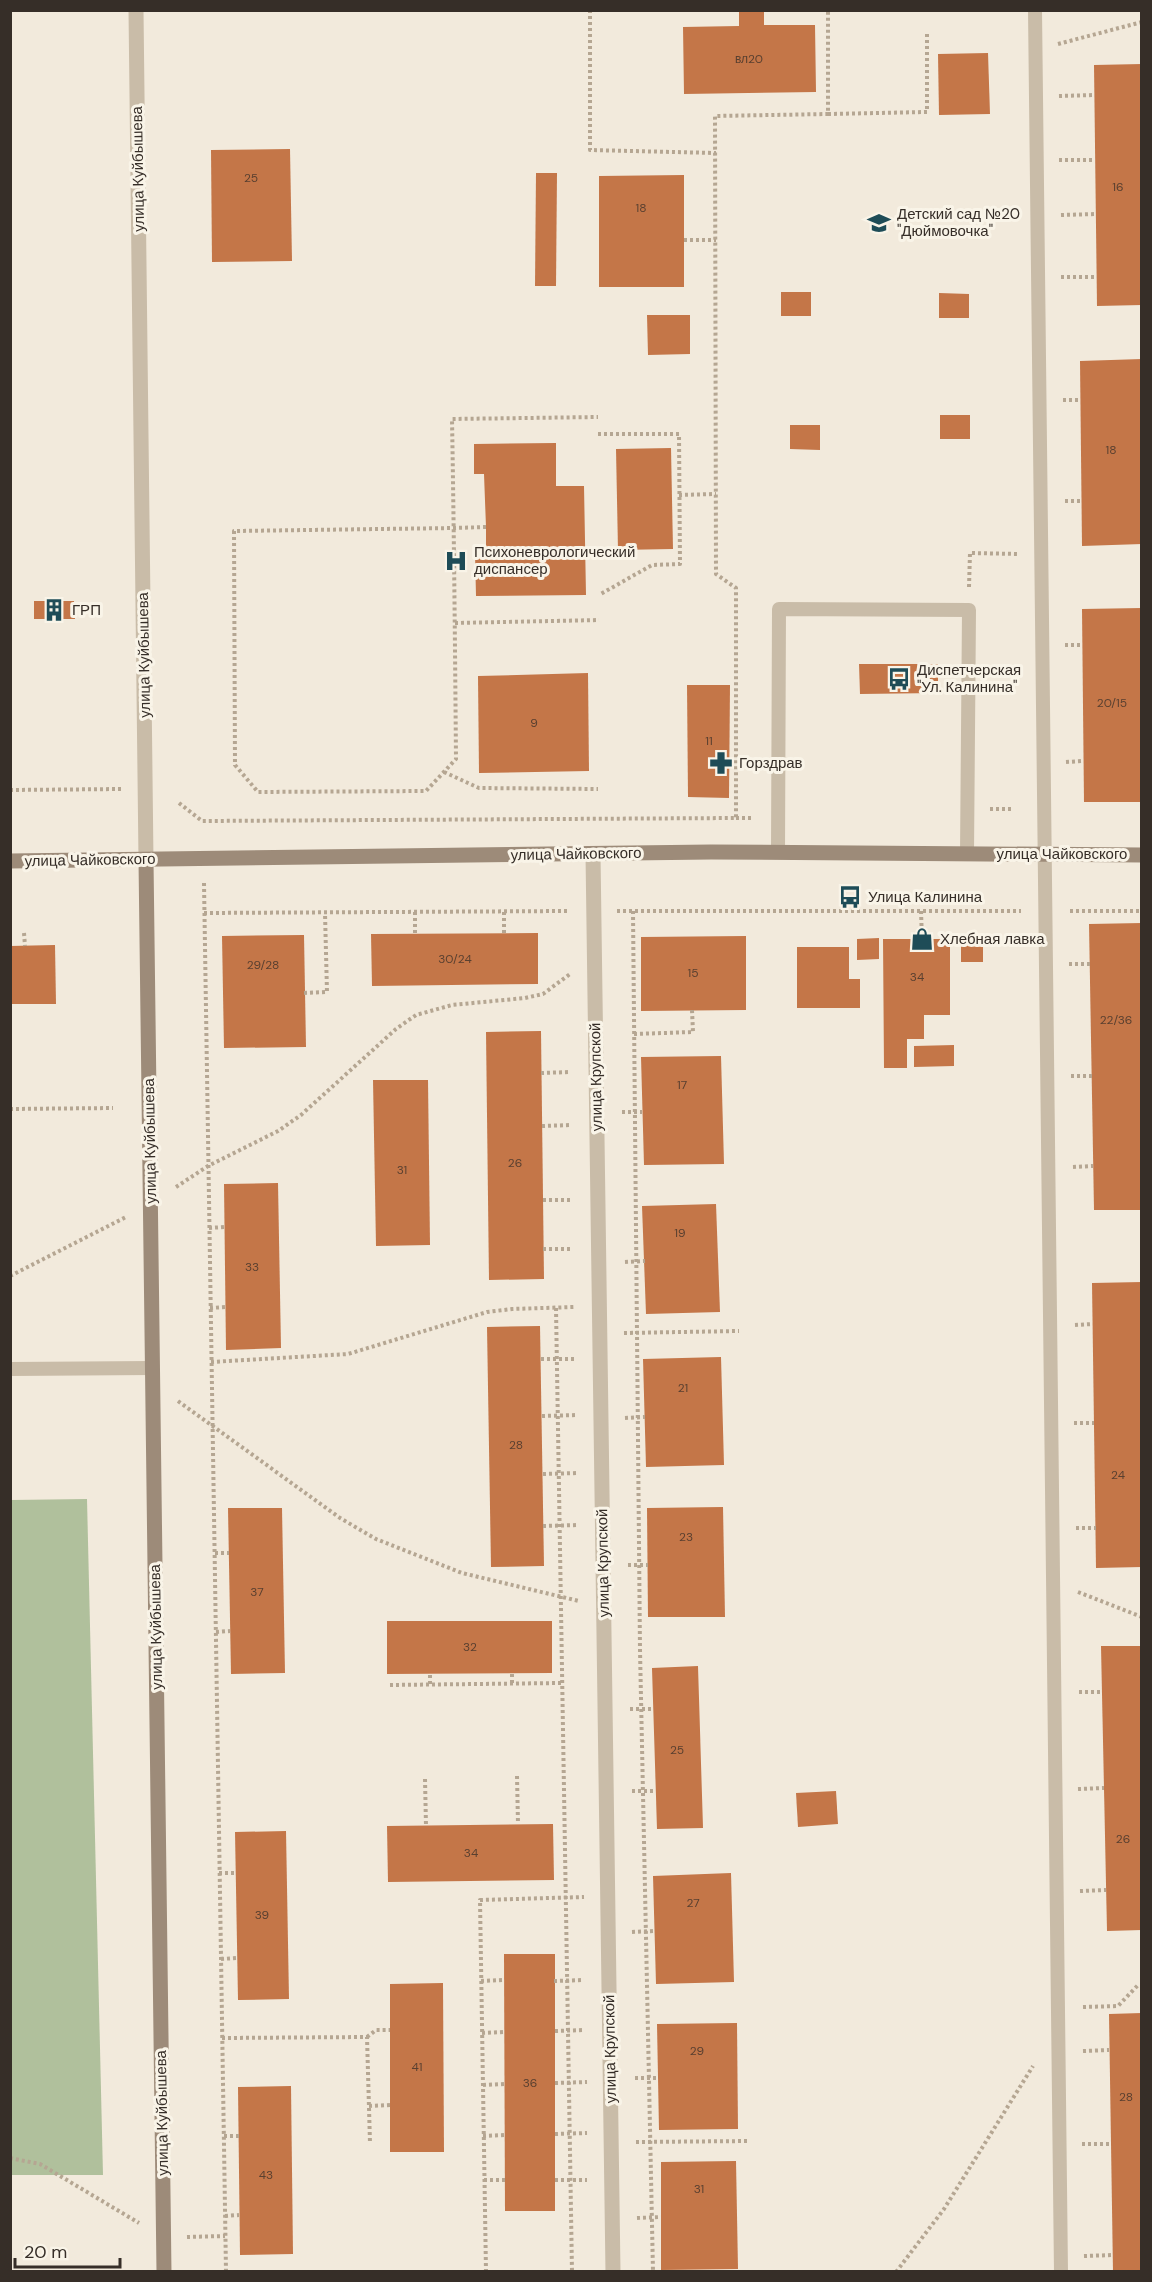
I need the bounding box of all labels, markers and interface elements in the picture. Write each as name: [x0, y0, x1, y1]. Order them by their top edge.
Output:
house number: вл20: [735, 51, 763, 67]
street label: улица Куйбышева: [127, 105, 149, 232]
house number: 25: [244, 170, 258, 186]
house number: 16: [1112, 179, 1124, 195]
house number: 18: [635, 200, 647, 216]
place label: Детский сад №20 "Дюймовочка": [897, 204, 1020, 241]
school or university icon: Детский сад №20 "Дюймовочка": [866, 210, 892, 236]
house number: 18: [1105, 442, 1117, 458]
place label: Психоневрологический диспансер: [474, 542, 635, 579]
hospital icon: Психоневрологический диспансер: [443, 548, 469, 574]
street label: улица Куйбышева: [133, 591, 155, 718]
building icon: ГРП: [41, 597, 67, 623]
place label: ГРП: [72, 600, 101, 620]
place label: Диспетчерская "Ул. Калинина": [917, 660, 1021, 697]
bus stop icon: Диспетчерская "Ул. Калинина": [886, 666, 912, 692]
house number: 20/15: [1097, 695, 1127, 711]
house number: 9: [530, 715, 538, 731]
house number: 11: [705, 733, 713, 749]
pharmacy icon: Горздрав: [708, 750, 734, 776]
place label: Горздрав: [739, 753, 803, 773]
street label: улица Чайковского: [510, 843, 642, 865]
street label: улица Чайковского: [997, 844, 1127, 864]
street label: улица Чайковского: [24, 849, 156, 871]
bus stop icon: Улица Калинина: [837, 884, 863, 910]
place label: Улица Калинина: [868, 887, 983, 907]
shop icon: Хлебная лавка: [909, 926, 935, 952]
place label: Хлебная лавка: [940, 929, 1045, 949]
house number: 30/24: [438, 951, 472, 967]
house number: 29/28: [247, 957, 279, 973]
house number: 15: [687, 965, 699, 981]
house number: 34: [910, 969, 924, 985]
house number: 22/36: [1100, 1012, 1132, 1028]
street label: улица Крупской: [585, 1022, 607, 1132]
street label: улица Куйбышева: [139, 1077, 161, 1204]
house number: 17: [677, 1077, 687, 1093]
house number: 26: [508, 1155, 522, 1171]
house number: 31: [397, 1162, 407, 1178]
house number: 19: [674, 1225, 686, 1241]
house number: 33: [245, 1259, 259, 1275]
house number: 21: [678, 1380, 688, 1396]
house number: 28: [509, 1437, 523, 1453]
house number: 24: [1111, 1467, 1125, 1483]
street label: улица Крупской: [592, 1508, 614, 1618]
house number: 23: [679, 1529, 693, 1545]
street label: улица Куйбышева: [145, 1563, 167, 1690]
house number: 37: [250, 1584, 264, 1600]
house number: 32: [463, 1639, 477, 1655]
house number: 25: [670, 1742, 684, 1758]
house number: 26: [1116, 1831, 1130, 1847]
house number: 34: [464, 1845, 478, 1861]
house number: 27: [686, 1895, 700, 1911]
house number: 39: [255, 1907, 269, 1923]
street label: улица Крупской: [599, 1994, 621, 2104]
house number: 29: [690, 2043, 704, 2059]
street label: улица Куйбышева: [151, 2049, 173, 2176]
house number: 41: [411, 2059, 423, 2075]
house number: 36: [523, 2075, 537, 2091]
house number: 28: [1119, 2089, 1133, 2105]
house number: 43: [259, 2167, 273, 2183]
house number: 31: [694, 2181, 704, 2197]
scale bar: [15, 2231, 120, 2269]
text: 20 m: [24, 2240, 67, 2264]

